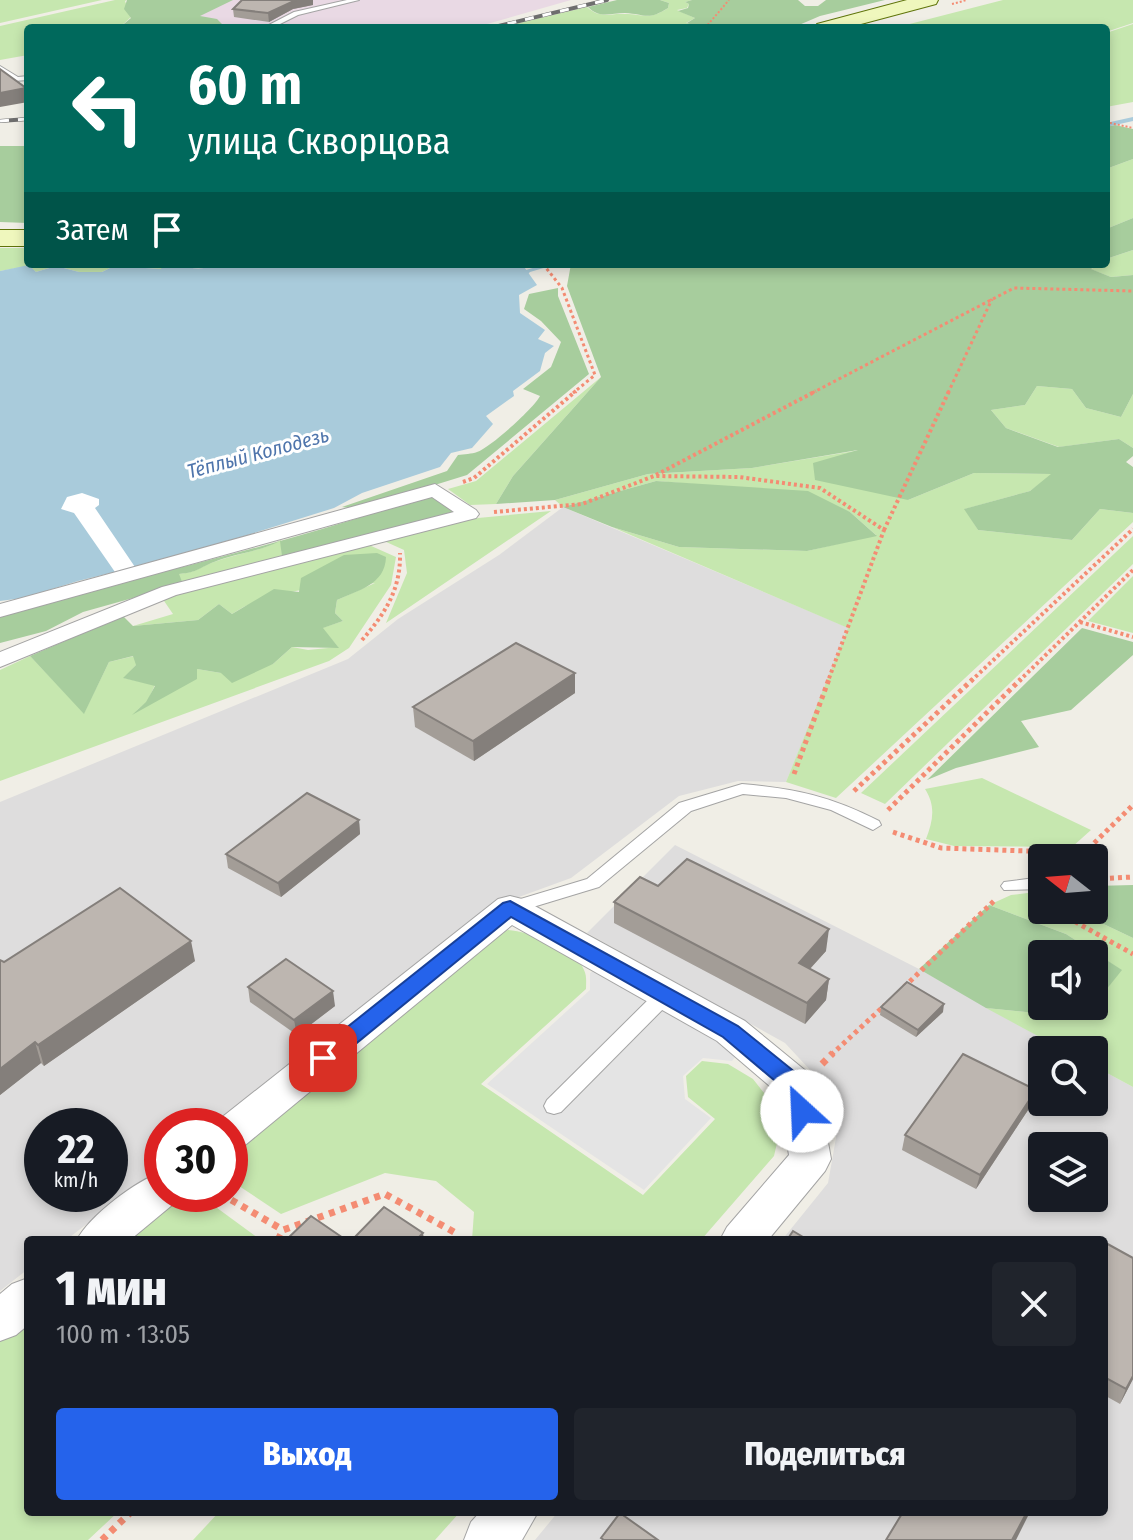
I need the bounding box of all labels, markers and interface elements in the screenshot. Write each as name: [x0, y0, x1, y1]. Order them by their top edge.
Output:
text: 60 m: [188, 52, 302, 119]
icon: left: [56, 56, 160, 160]
text: улица Скворцова: [188, 120, 450, 164]
icon: arrive: [145, 208, 189, 252]
text: Затем: [56, 212, 129, 248]
water label: Тёплый Колодезь: [185, 423, 331, 483]
north arrow: [1028, 844, 1108, 924]
map controls: [1028, 844, 1108, 1212]
button: sound: [1028, 940, 1108, 1020]
pin: [289, 1024, 357, 1092]
icon: arrive: [301, 1036, 345, 1080]
button: search: [1028, 1036, 1108, 1116]
position arrow: [760, 1069, 844, 1153]
speed limit sign: 30: [144, 1108, 248, 1212]
text: 22: [57, 1126, 95, 1174]
button: layers: [1028, 1132, 1108, 1212]
text: km/h: [54, 1168, 98, 1192]
text: 1 мин: [56, 1260, 167, 1318]
button: close: [992, 1262, 1076, 1346]
text: 100 m · 13:05: [56, 1319, 190, 1350]
button: Выход: [56, 1408, 558, 1500]
button: Поделиться: [574, 1408, 1076, 1500]

